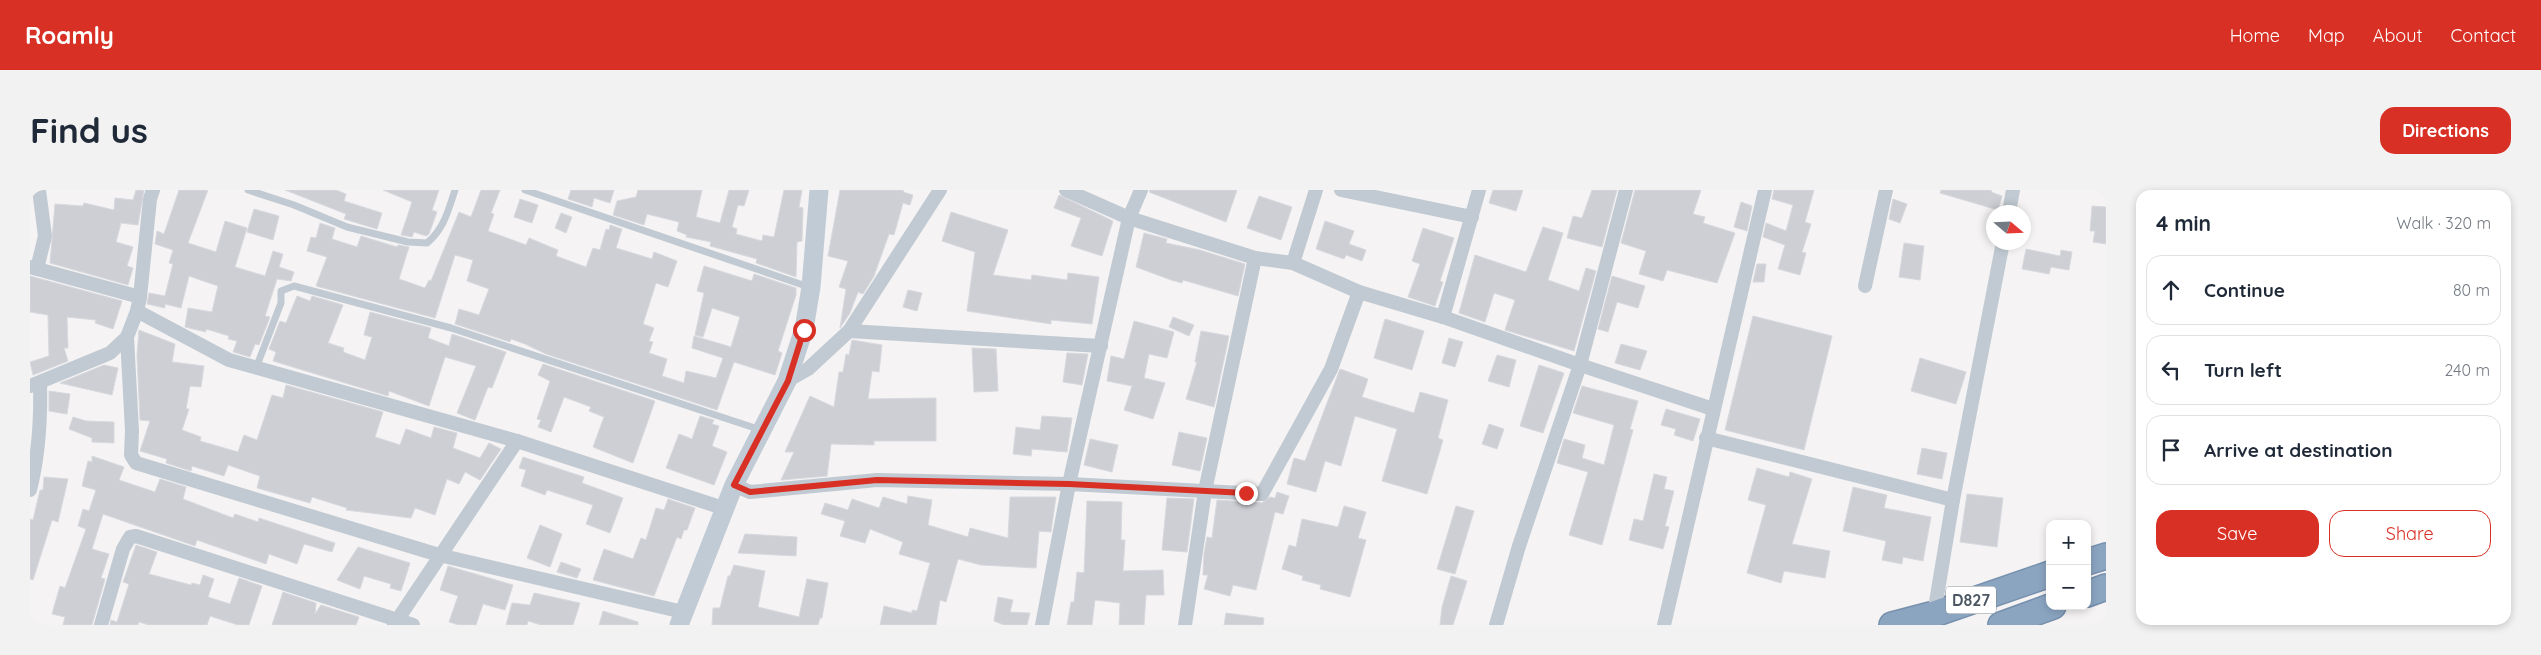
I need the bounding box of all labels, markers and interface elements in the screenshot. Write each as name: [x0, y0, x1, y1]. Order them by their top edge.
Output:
text: Roamly: [25, 20, 114, 50]
text: Home: [2230, 24, 2280, 47]
text: Map: [2308, 24, 2345, 47]
text: About: [2373, 24, 2423, 47]
text: Contact: [2451, 24, 2516, 47]
button: Directions: [2380, 107, 2511, 154]
text: Find us: [30, 108, 148, 152]
north arrow: [1986, 205, 2031, 250]
text: 4 min: [2156, 210, 2211, 236]
text: Walk · 320 m: [2396, 213, 2491, 233]
icon: ahead: [2157, 276, 2185, 304]
text: Continue: [2204, 278, 2285, 302]
text: 80 m: [2453, 280, 2490, 300]
route start: [793, 319, 816, 342]
icon: left: [2157, 356, 2185, 384]
text: Turn left: [2204, 358, 2282, 382]
text: 240 m: [2444, 360, 2490, 380]
icon: arrive: [2157, 436, 2185, 464]
text: Arrive at destination: [2204, 438, 2393, 462]
route end: [1235, 482, 1258, 505]
button: Save: [2156, 510, 2319, 557]
button: Share: [2329, 510, 2491, 557]
map controls: [2046, 520, 2091, 610]
button: +: [2046, 520, 2091, 565]
button: −: [2046, 565, 2091, 610]
road number: D827: [1946, 586, 1996, 614]

